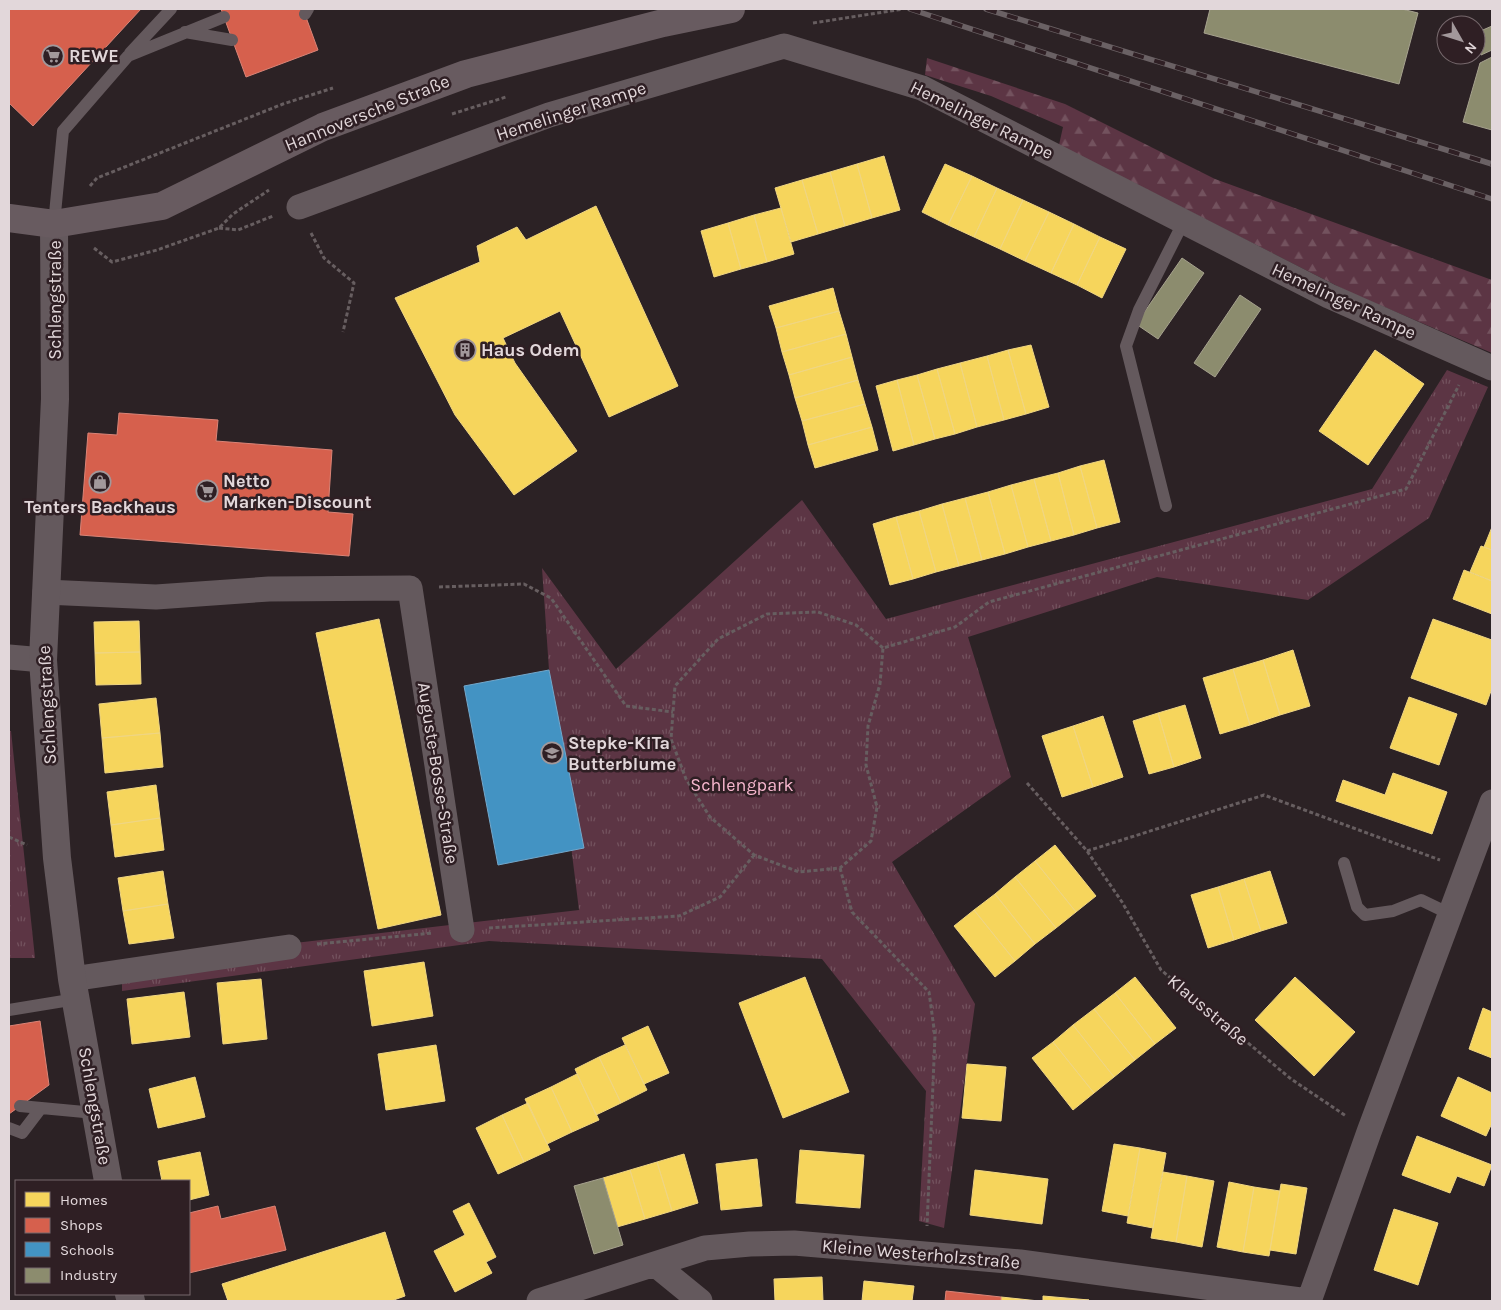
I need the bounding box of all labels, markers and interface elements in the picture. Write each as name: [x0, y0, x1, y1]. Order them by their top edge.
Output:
north arrow: [1436, 15, 1486, 65]
text: N: [1461, 39, 1480, 57]
supermarket icon: REWE: [41, 44, 65, 68]
place label: REWE: [69, 45, 119, 67]
street label: Hannoversche Straße: [281, 70, 453, 156]
street label: Hemelinger Rampe: [493, 76, 649, 146]
street label: Hemelinger Rampe: [907, 76, 1057, 164]
street label: Schlengstraße: [44, 240, 66, 360]
street label: Hemelinger Rampe: [1268, 258, 1420, 344]
building icon: Haus Odem: [453, 338, 477, 362]
place label: Haus Odem: [481, 339, 580, 361]
shop icon: Tenters Backhaus: [88, 470, 112, 494]
place label: Netto Marken-Discount: [223, 470, 372, 513]
supermarket icon: Netto Marken-Discount: [195, 479, 219, 503]
place label: Tenters Backhaus: [24, 496, 176, 518]
street label: Schlengstraße: [33, 645, 61, 765]
street label: Auguste-Bosse-Straße: [413, 680, 463, 866]
place label: Stepke-KiTa Butterblume: [568, 732, 676, 775]
school or university icon: Stepke-KiTa Butterblume: [540, 741, 564, 765]
park label: Schlengpark: [690, 774, 794, 796]
street label: Klausstraße: [1163, 970, 1253, 1050]
street label: Schlengstraße: [74, 1045, 116, 1167]
legend: [15, 1180, 190, 1295]
text: Homes: [60, 1191, 108, 1209]
text: Shops: [60, 1216, 103, 1234]
street label: Kleine Westerholzstraße: [821, 1234, 1021, 1274]
text: Schools: [60, 1241, 114, 1259]
text: Industry: [60, 1266, 117, 1284]

